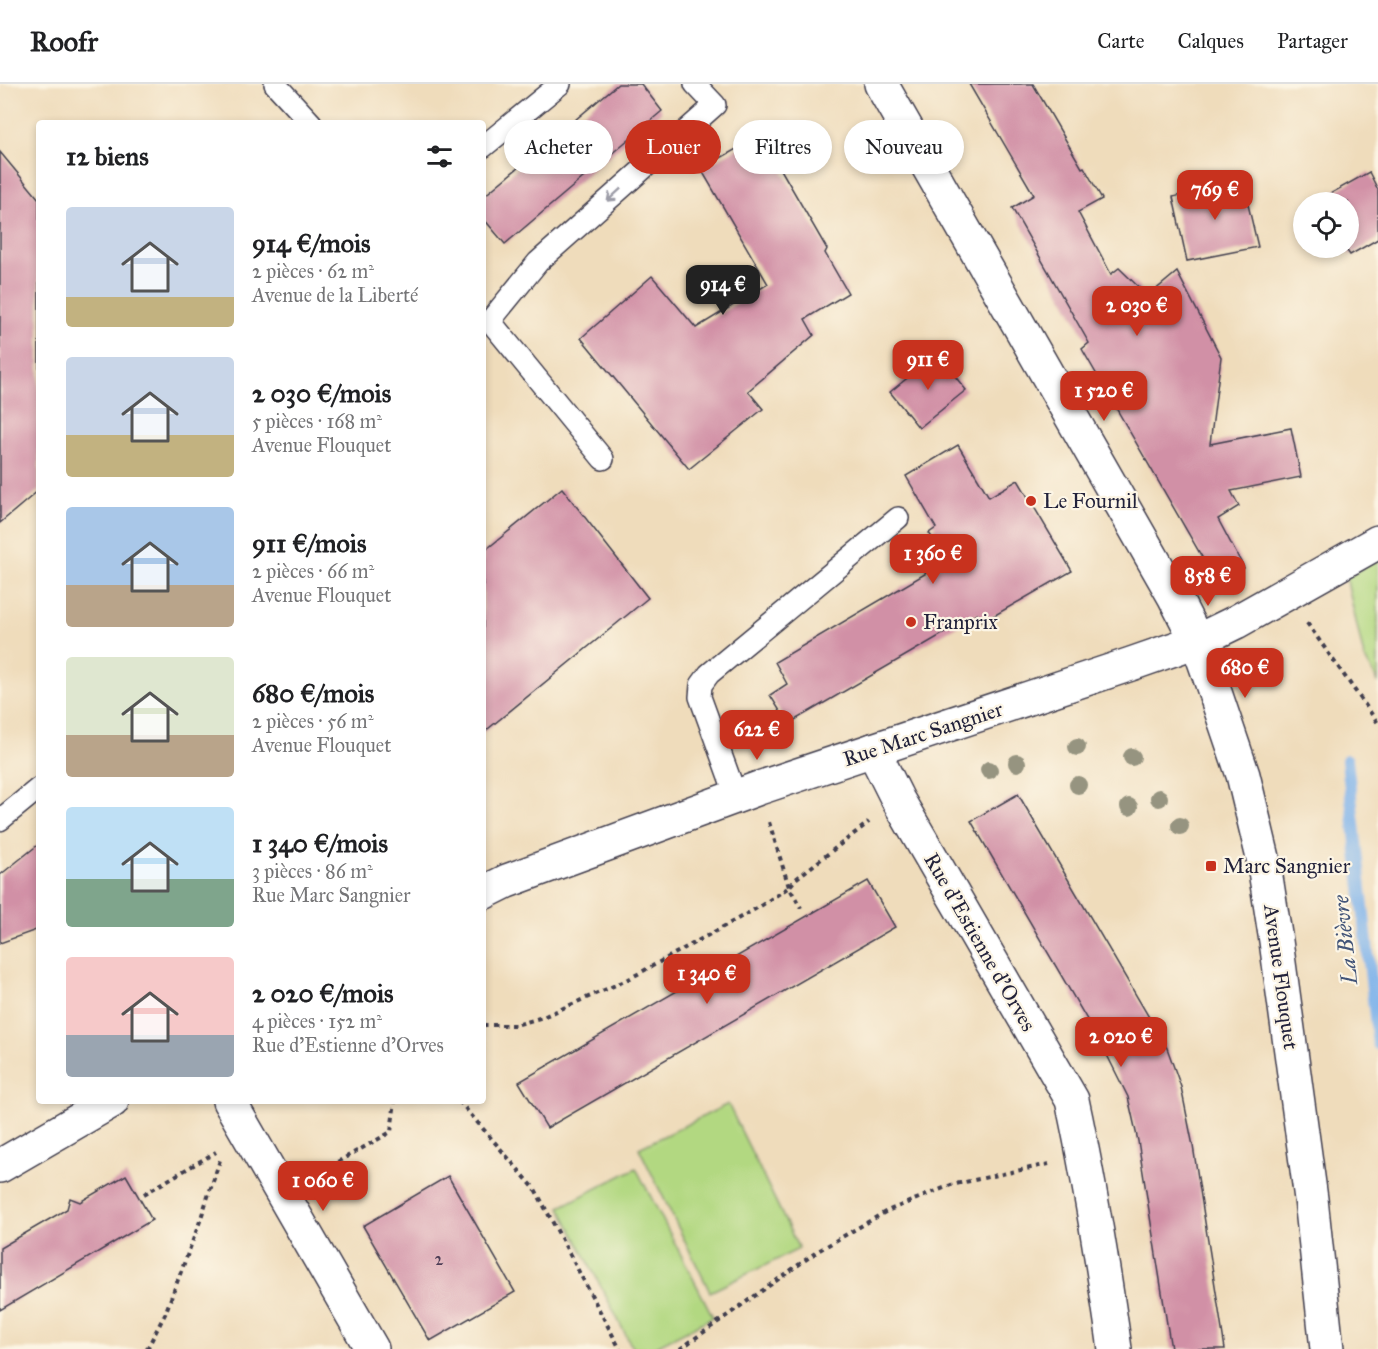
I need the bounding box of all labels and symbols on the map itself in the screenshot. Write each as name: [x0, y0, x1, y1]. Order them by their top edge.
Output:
pin: 769 €: [1173, 170, 1257, 221]
one-way arrow: [607, 188, 622, 202]
pin: 914 €: [681, 265, 765, 316]
pin: 2 030 €: [1082, 286, 1192, 337]
pin: 911 €: [886, 340, 970, 391]
pin: 1 520 €: [1049, 371, 1159, 422]
place label: Le Fournil: [1043, 488, 1138, 514]
marker: Le Fournil: [1024, 494, 1038, 508]
pin: 1 360 €: [878, 534, 988, 585]
pin: 858 €: [1166, 556, 1250, 607]
place label: Franprix: [923, 609, 998, 635]
marker: Franprix: [904, 615, 918, 629]
pin: 680 €: [1203, 648, 1287, 699]
street label: Rue Marc Sangnier: [840, 696, 1006, 772]
pin: 622 €: [715, 710, 799, 761]
street label: Rue d'Estienne d'Orves: [918, 848, 1042, 1036]
place label: Marc Sangnier: [1223, 853, 1351, 879]
marker: Marc Sangnier: [1204, 859, 1218, 873]
water label: La Bièvre: [1327, 893, 1363, 987]
street label: Avenue Flouquet: [1258, 902, 1304, 1052]
pin: 1 340 €: [652, 954, 762, 1005]
pin: 2 020 €: [1066, 1017, 1176, 1068]
pin: 1 060 €: [268, 1161, 378, 1212]
house number: 2: [435, 1248, 444, 1270]

